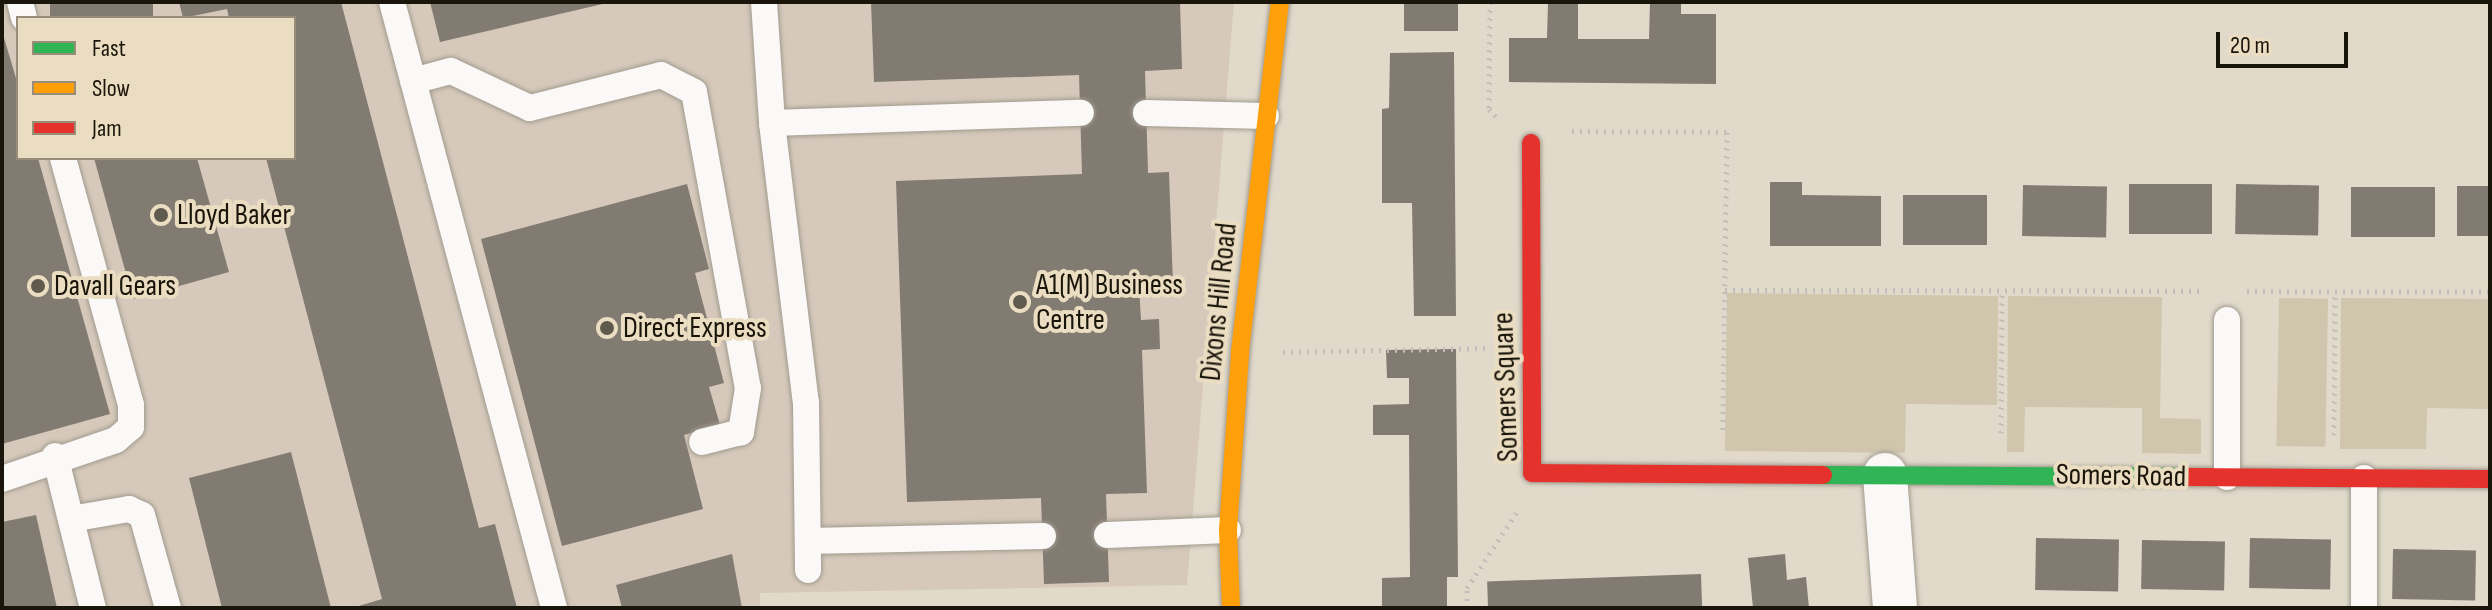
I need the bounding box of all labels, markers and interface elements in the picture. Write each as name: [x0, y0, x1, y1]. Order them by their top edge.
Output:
legend: [16, 16, 296, 160]
scale bar: [2220, 16, 2352, 66]
text: 20 m: [2230, 31, 2270, 60]
text: Fast: [92, 34, 126, 63]
text: Slow: [92, 74, 130, 103]
text: Jam: [92, 114, 122, 143]
place label: Lloyd Baker: [177, 197, 291, 233]
marker: Lloyd Baker: [152, 206, 170, 224]
street label: Dixons Hill Road: [1193, 221, 1245, 383]
place label: A1(M) Business Centre: [1036, 267, 1183, 338]
place label: Davall Gears: [54, 268, 176, 304]
marker: Davall Gears: [29, 277, 47, 295]
marker: A1(M) Business Centre: [1011, 293, 1029, 311]
place label: Direct Express: [623, 310, 767, 346]
street label: Somers Square: [1485, 311, 1527, 463]
marker: Direct Express: [598, 319, 616, 337]
street label: Somers Road: [2056, 457, 2186, 495]

